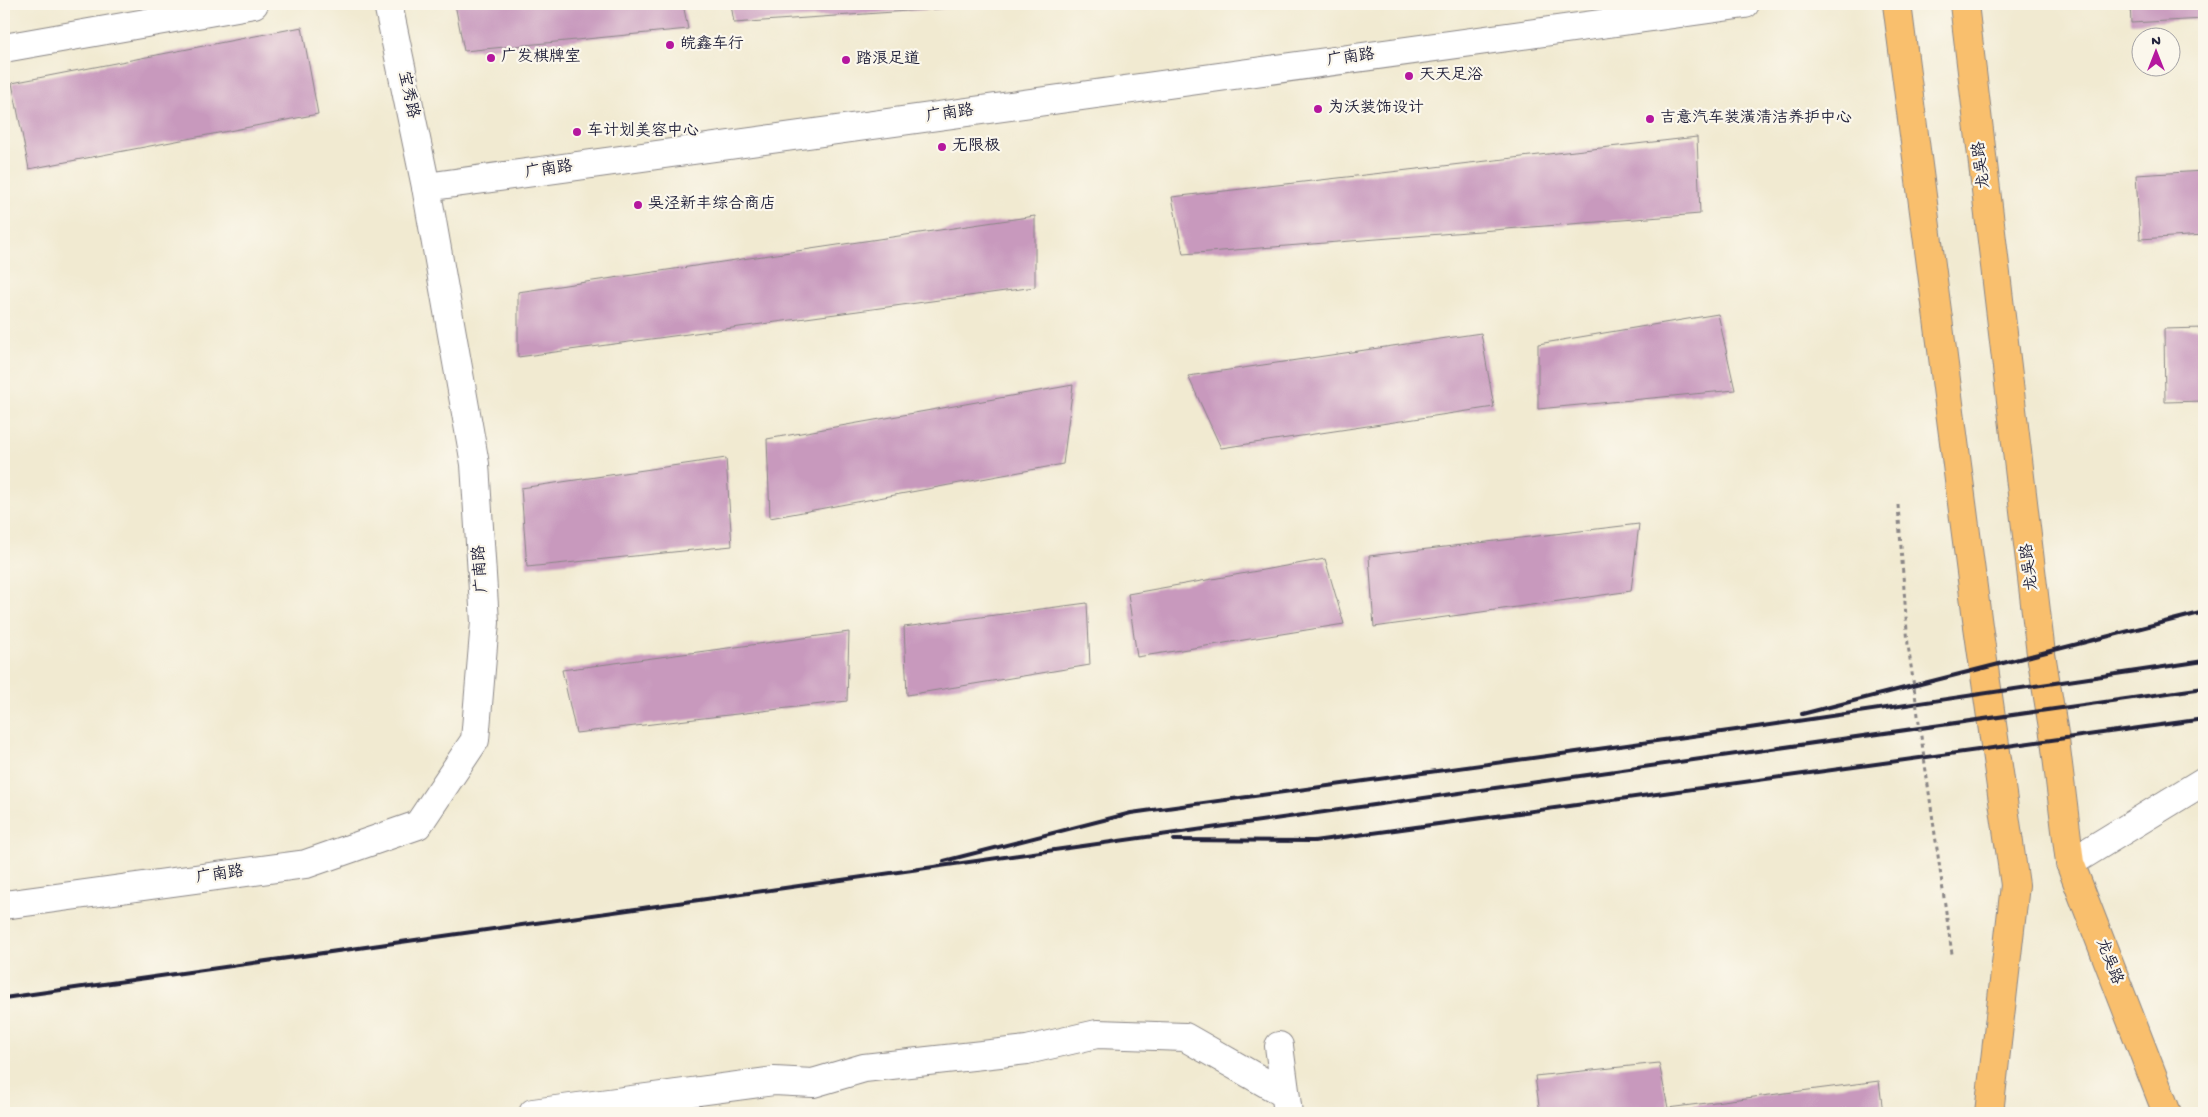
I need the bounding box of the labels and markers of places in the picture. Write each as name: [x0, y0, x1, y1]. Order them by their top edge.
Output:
place label: 皖鑫车行: [680, 34, 744, 55]
marker: 皖鑫车行: [664, 39, 676, 51]
place label: 广发棋牌室: [501, 47, 581, 68]
place label: 踏浪足道: [856, 49, 920, 70]
marker: 广发棋牌室: [485, 52, 497, 64]
marker: 踏浪足道: [840, 54, 852, 66]
place label: 天天足浴: [1419, 66, 1483, 86]
marker: 天天足浴: [1403, 70, 1415, 82]
place label: 为沃装饰设计: [1328, 98, 1424, 119]
marker: 为沃装饰设计: [1312, 103, 1324, 115]
place label: 吉意汽车装潢清洁养护中心: [1660, 108, 1852, 129]
marker: 吉意汽车装潢清洁养护中心: [1644, 113, 1656, 125]
place label: 车计划美容中心: [587, 121, 699, 142]
marker: 车计划美容中心: [571, 126, 583, 138]
place label: 无限极: [952, 137, 1000, 157]
marker: 无限极: [936, 141, 948, 153]
place label: 吴泾新丰综合商店: [648, 194, 776, 215]
marker: 吴泾新丰综合商店: [632, 199, 644, 211]

